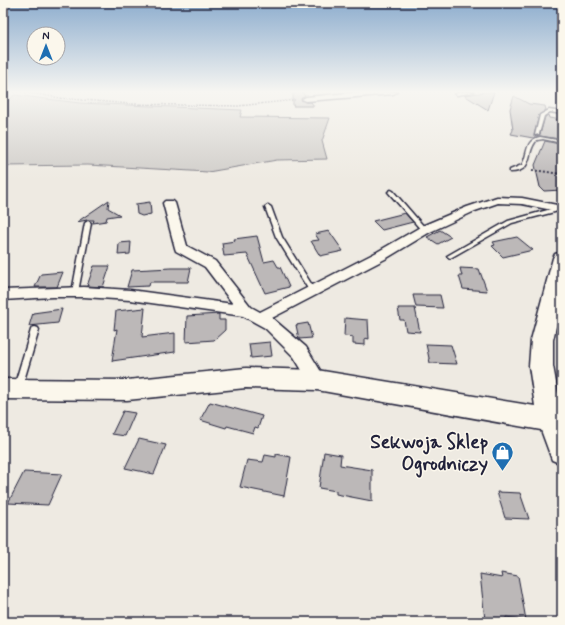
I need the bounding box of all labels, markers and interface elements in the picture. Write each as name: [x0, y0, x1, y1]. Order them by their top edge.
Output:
north arrow: [26, 26, 66, 66]
text: N: [42, 30, 50, 44]
place label: Sekwoja Sklep Ogrodniczy: [370, 430, 488, 478]
shop icon: Sekwoja Sklep Ogrodniczy: [490, 439, 516, 472]

